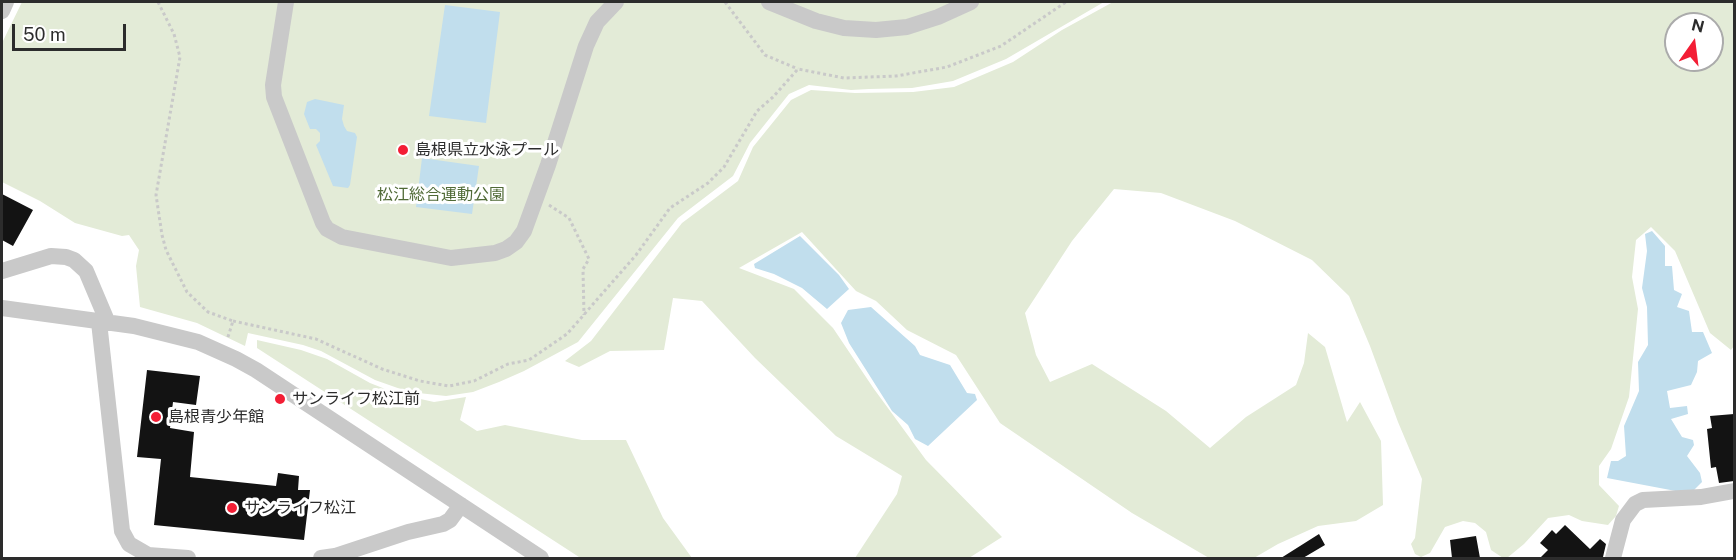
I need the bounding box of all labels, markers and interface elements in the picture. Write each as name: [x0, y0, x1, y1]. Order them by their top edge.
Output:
scale bar: [15, 12, 129, 50]
north arrow: [1664, 12, 1724, 72]
text: N: [1690, 15, 1706, 37]
text: 50 m: [23, 24, 66, 45]
place label: 島根県立水泳プール: [415, 140, 559, 160]
marker: 島根県立水泳プール: [396, 143, 410, 157]
park label: 松江総合運動公園: [377, 185, 505, 205]
place label: サンライフ松江前: [292, 389, 420, 409]
marker: サンライフ松江前: [273, 392, 287, 406]
place label: 島根青少年館: [168, 407, 264, 427]
marker: 島根青少年館: [149, 410, 163, 424]
place label: サンライフ松江: [244, 498, 356, 518]
marker: サンライフ松江: [225, 501, 239, 515]

